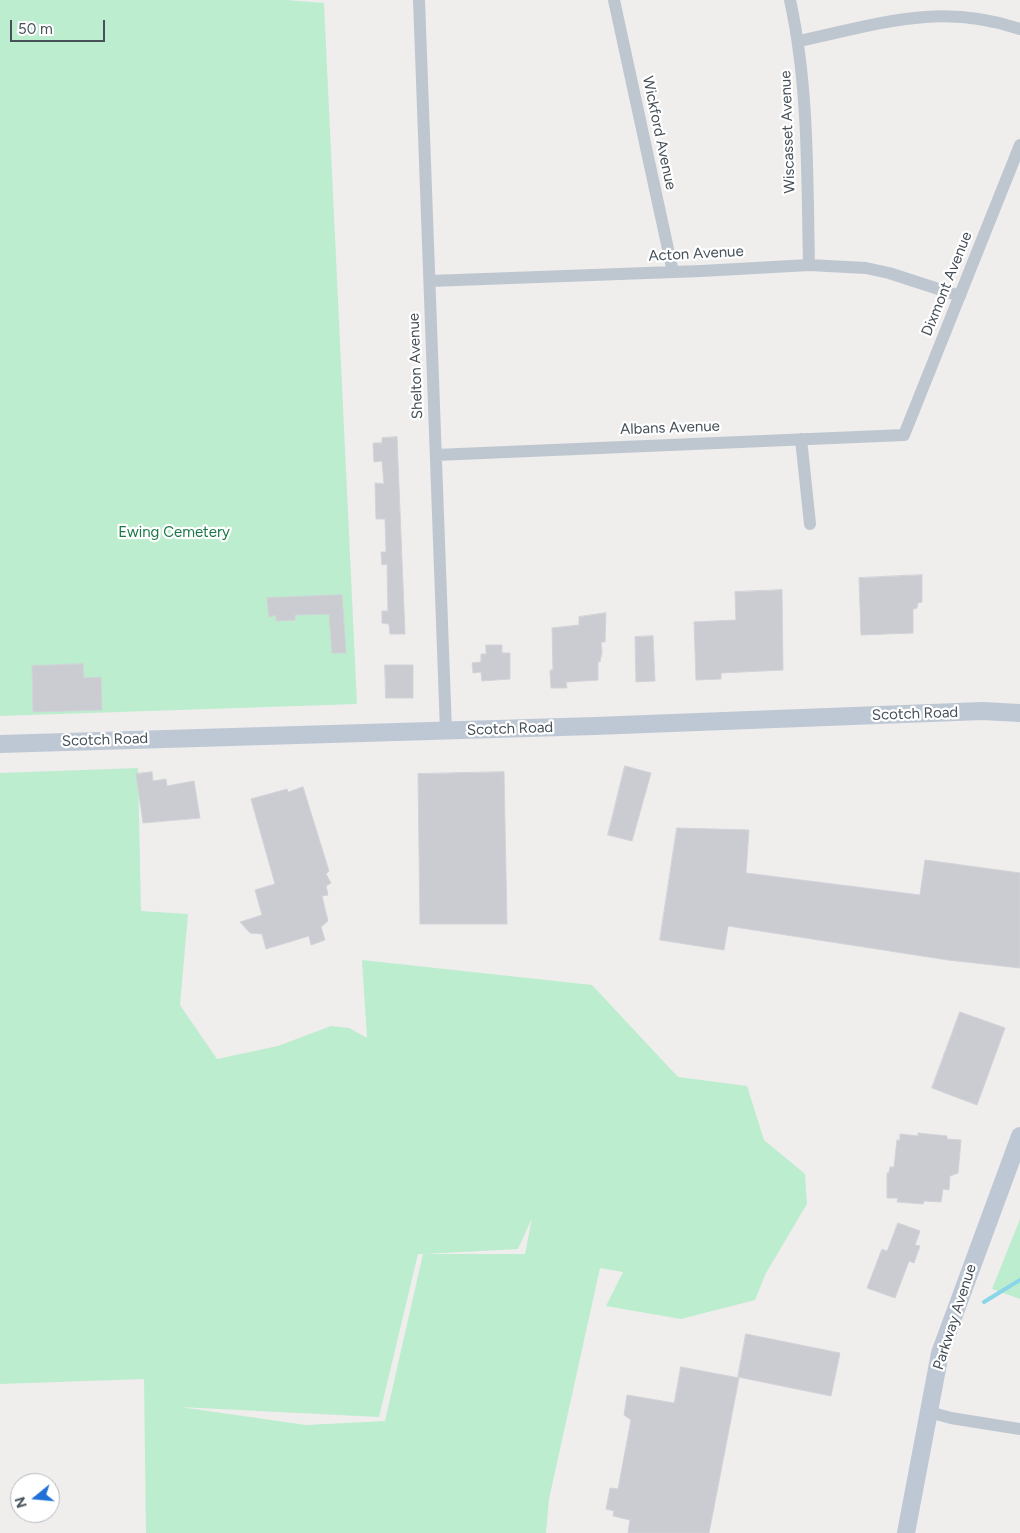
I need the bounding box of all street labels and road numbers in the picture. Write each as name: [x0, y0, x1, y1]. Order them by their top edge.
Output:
street label: Wiscasset Avenue: [777, 70, 799, 194]
street label: Wickford Avenue: [638, 75, 680, 191]
street label: Dixmont Avenue: [918, 229, 976, 339]
street label: Acton Avenue: [648, 243, 744, 265]
street label: Shelton Avenue: [405, 313, 427, 419]
street label: Albans Avenue: [620, 417, 720, 439]
street label: Scotch Road: [872, 703, 958, 725]
street label: Scotch Road: [467, 718, 553, 740]
street label: Scotch Road: [62, 729, 148, 751]
street label: Parkway Avenue: [929, 1262, 981, 1372]

